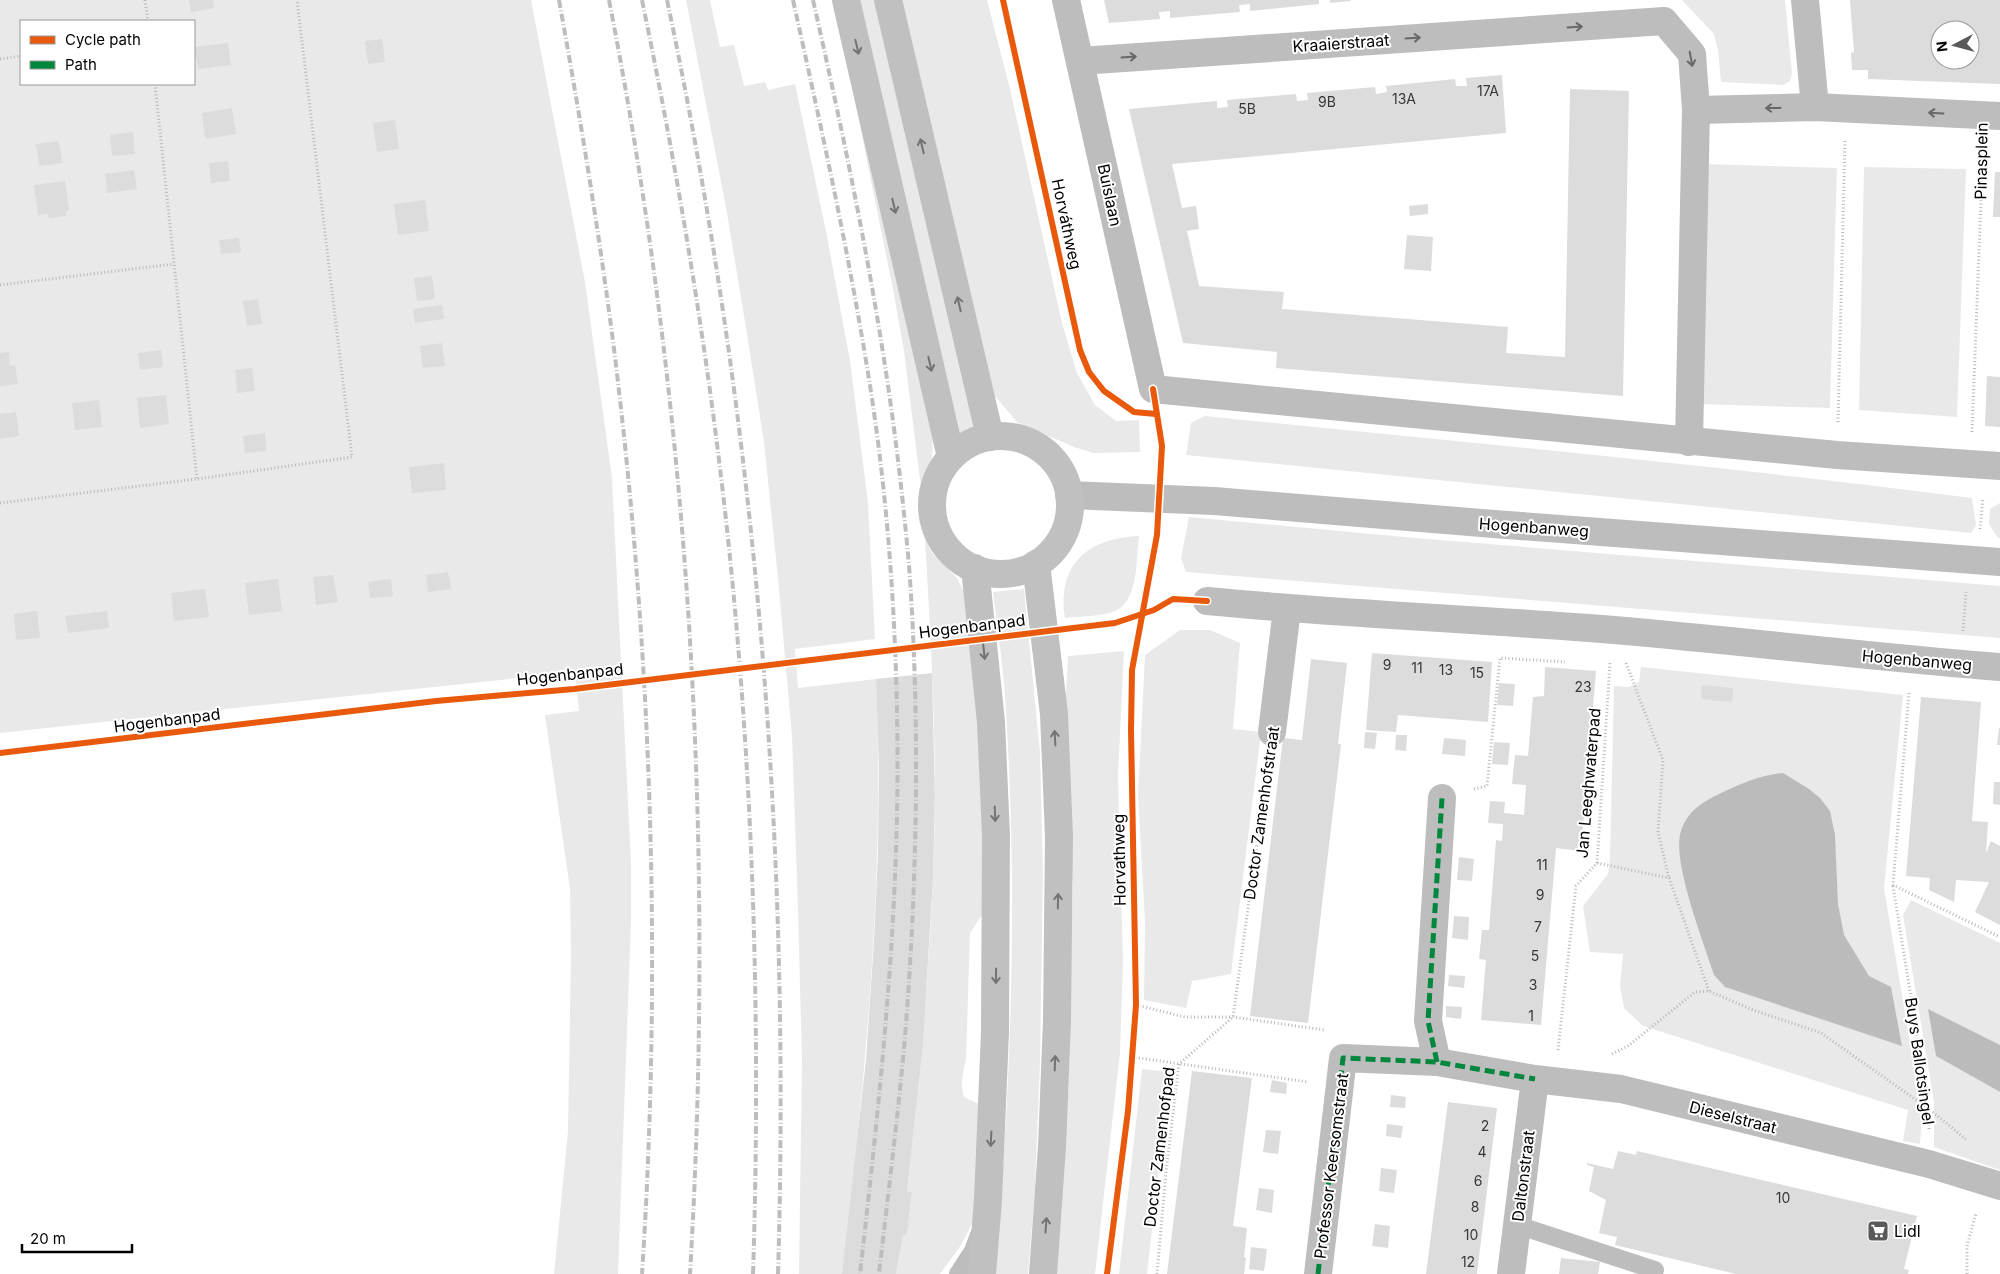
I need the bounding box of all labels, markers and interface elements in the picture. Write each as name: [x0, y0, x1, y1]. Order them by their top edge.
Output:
legend: [20, 20, 195, 85]
north arrow: [1930, 20, 1980, 70]
one-way arrow: [1567, 22, 1583, 32]
text: Cycle path: [65, 30, 141, 49]
street label: Kraaierstraat: [1292, 30, 1390, 56]
one-way arrow: [1405, 33, 1421, 43]
one-way arrow: [853, 39, 862, 55]
text: N: [1933, 40, 1951, 53]
one-way arrow: [1687, 51, 1697, 67]
one-way arrow: [1120, 53, 1136, 62]
text: Path: [65, 55, 97, 74]
house number: 17A: [1477, 82, 1499, 99]
house number: 13A: [1392, 90, 1416, 107]
house number: 9B: [1318, 93, 1336, 110]
house number: 5B: [1238, 100, 1256, 117]
one-way arrow: [1766, 103, 1782, 113]
one-way arrow: [1928, 108, 1944, 117]
street label: Pinasplein: [1970, 122, 1992, 200]
one-way arrow: [917, 138, 926, 154]
street label: Buislaan: [1094, 162, 1126, 228]
street label: Horváthweg: [1048, 177, 1086, 271]
one-way arrow: [890, 197, 899, 213]
one-way arrow: [954, 296, 963, 312]
one-way arrow: [926, 356, 935, 372]
street label: Hogenbanweg: [1478, 513, 1590, 541]
street label: Hogenbanpad: [918, 610, 1026, 642]
one-way arrow: [979, 643, 989, 659]
street label: Hogenbanweg: [1861, 645, 1973, 675]
house number: 9: [1383, 656, 1391, 673]
street label: Hogenbanpad: [516, 658, 624, 690]
house number: 11: [1411, 659, 1423, 676]
house number: 13: [1439, 661, 1453, 678]
house number: 15: [1470, 664, 1484, 681]
house number: 23: [1574, 678, 1592, 695]
street label: Hogenbanpad: [113, 704, 221, 736]
street label: Jan Leeghwaterpad: [1571, 707, 1605, 859]
street label: Doctor Zamenhofstraat: [1239, 725, 1283, 901]
one-way arrow: [1051, 731, 1060, 747]
one-way arrow: [991, 806, 1000, 822]
street label: Horvathweg: [1108, 814, 1130, 906]
house number: 11: [1536, 856, 1548, 873]
house number: 9: [1536, 886, 1544, 903]
one-way arrow: [1053, 893, 1063, 909]
house number: 7: [1534, 918, 1542, 935]
house number: 5: [1531, 947, 1539, 964]
one-way arrow: [991, 968, 1001, 984]
house number: 3: [1529, 976, 1537, 993]
street label: Buys Ballotsingel: [1901, 996, 1939, 1126]
house number: 1: [1528, 1007, 1534, 1024]
one-way arrow: [1051, 1055, 1060, 1071]
street label: Doctor Zamenhofpad: [1139, 1066, 1179, 1228]
street label: Professor Keersomstraat: [1310, 1072, 1352, 1260]
street label: Dieselstraat: [1687, 1096, 1779, 1138]
house number: 2: [1481, 1117, 1489, 1134]
street label: Daltonstraat: [1507, 1129, 1539, 1223]
one-way arrow: [987, 1130, 996, 1146]
house number: 4: [1477, 1143, 1487, 1160]
house number: 6: [1474, 1172, 1482, 1189]
house number: 10: [1776, 1189, 1790, 1206]
house number: 8: [1471, 1198, 1479, 1215]
one-way arrow: [1042, 1218, 1051, 1234]
supermarket icon: Lidl: [1866, 1219, 1890, 1243]
place label: Lidl: [1894, 1221, 1921, 1241]
scale bar: [22, 1222, 132, 1254]
house number: 10: [1464, 1226, 1478, 1243]
text: 20 m: [30, 1229, 66, 1248]
house number: 12: [1461, 1253, 1475, 1270]

